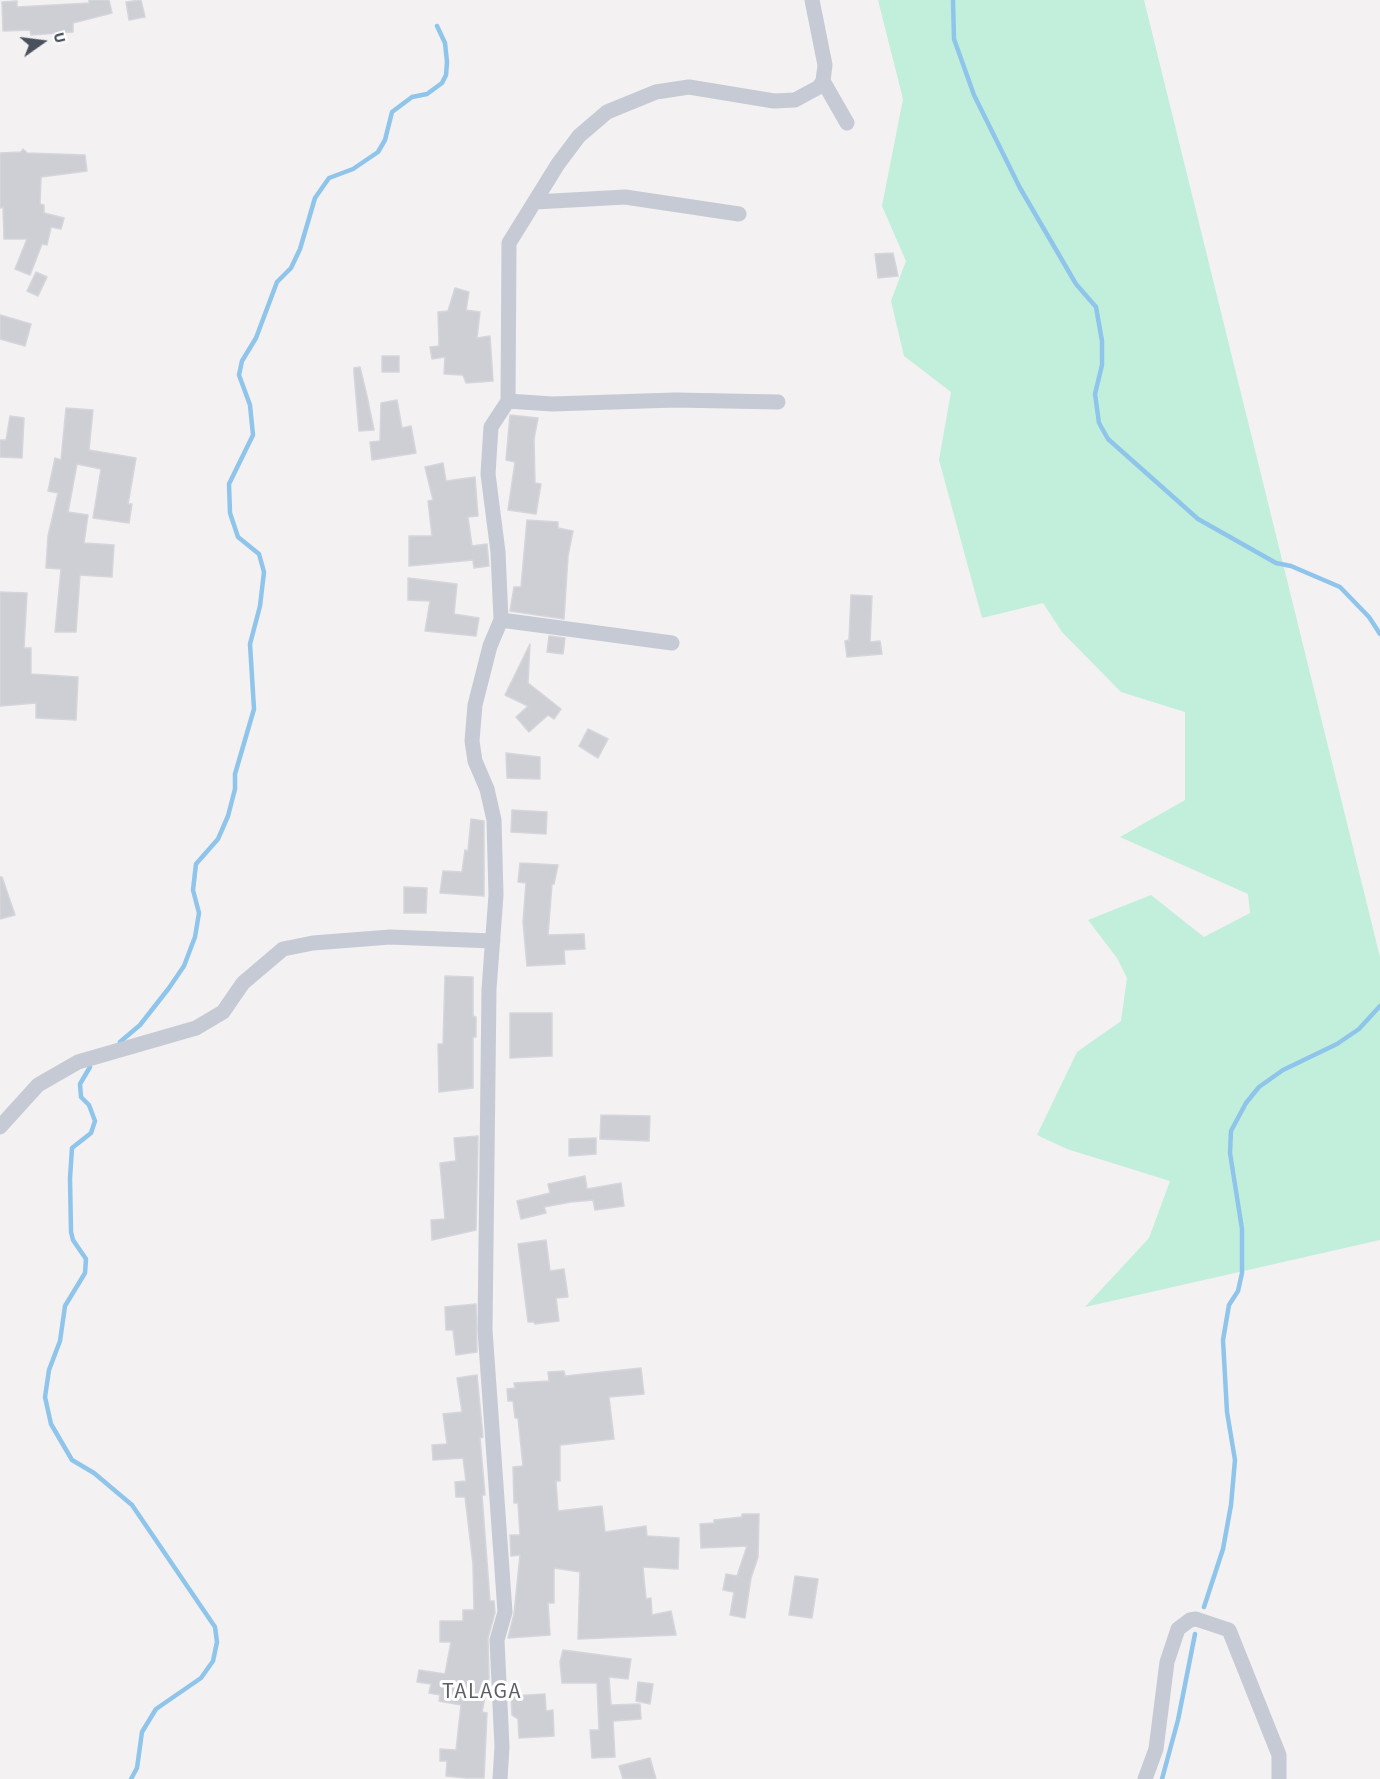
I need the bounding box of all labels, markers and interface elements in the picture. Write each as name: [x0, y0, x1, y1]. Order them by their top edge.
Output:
north arrow: [12, 12, 72, 72]
text: U: [48, 30, 71, 45]
district label: TALAGA: [442, 1680, 522, 1706]

